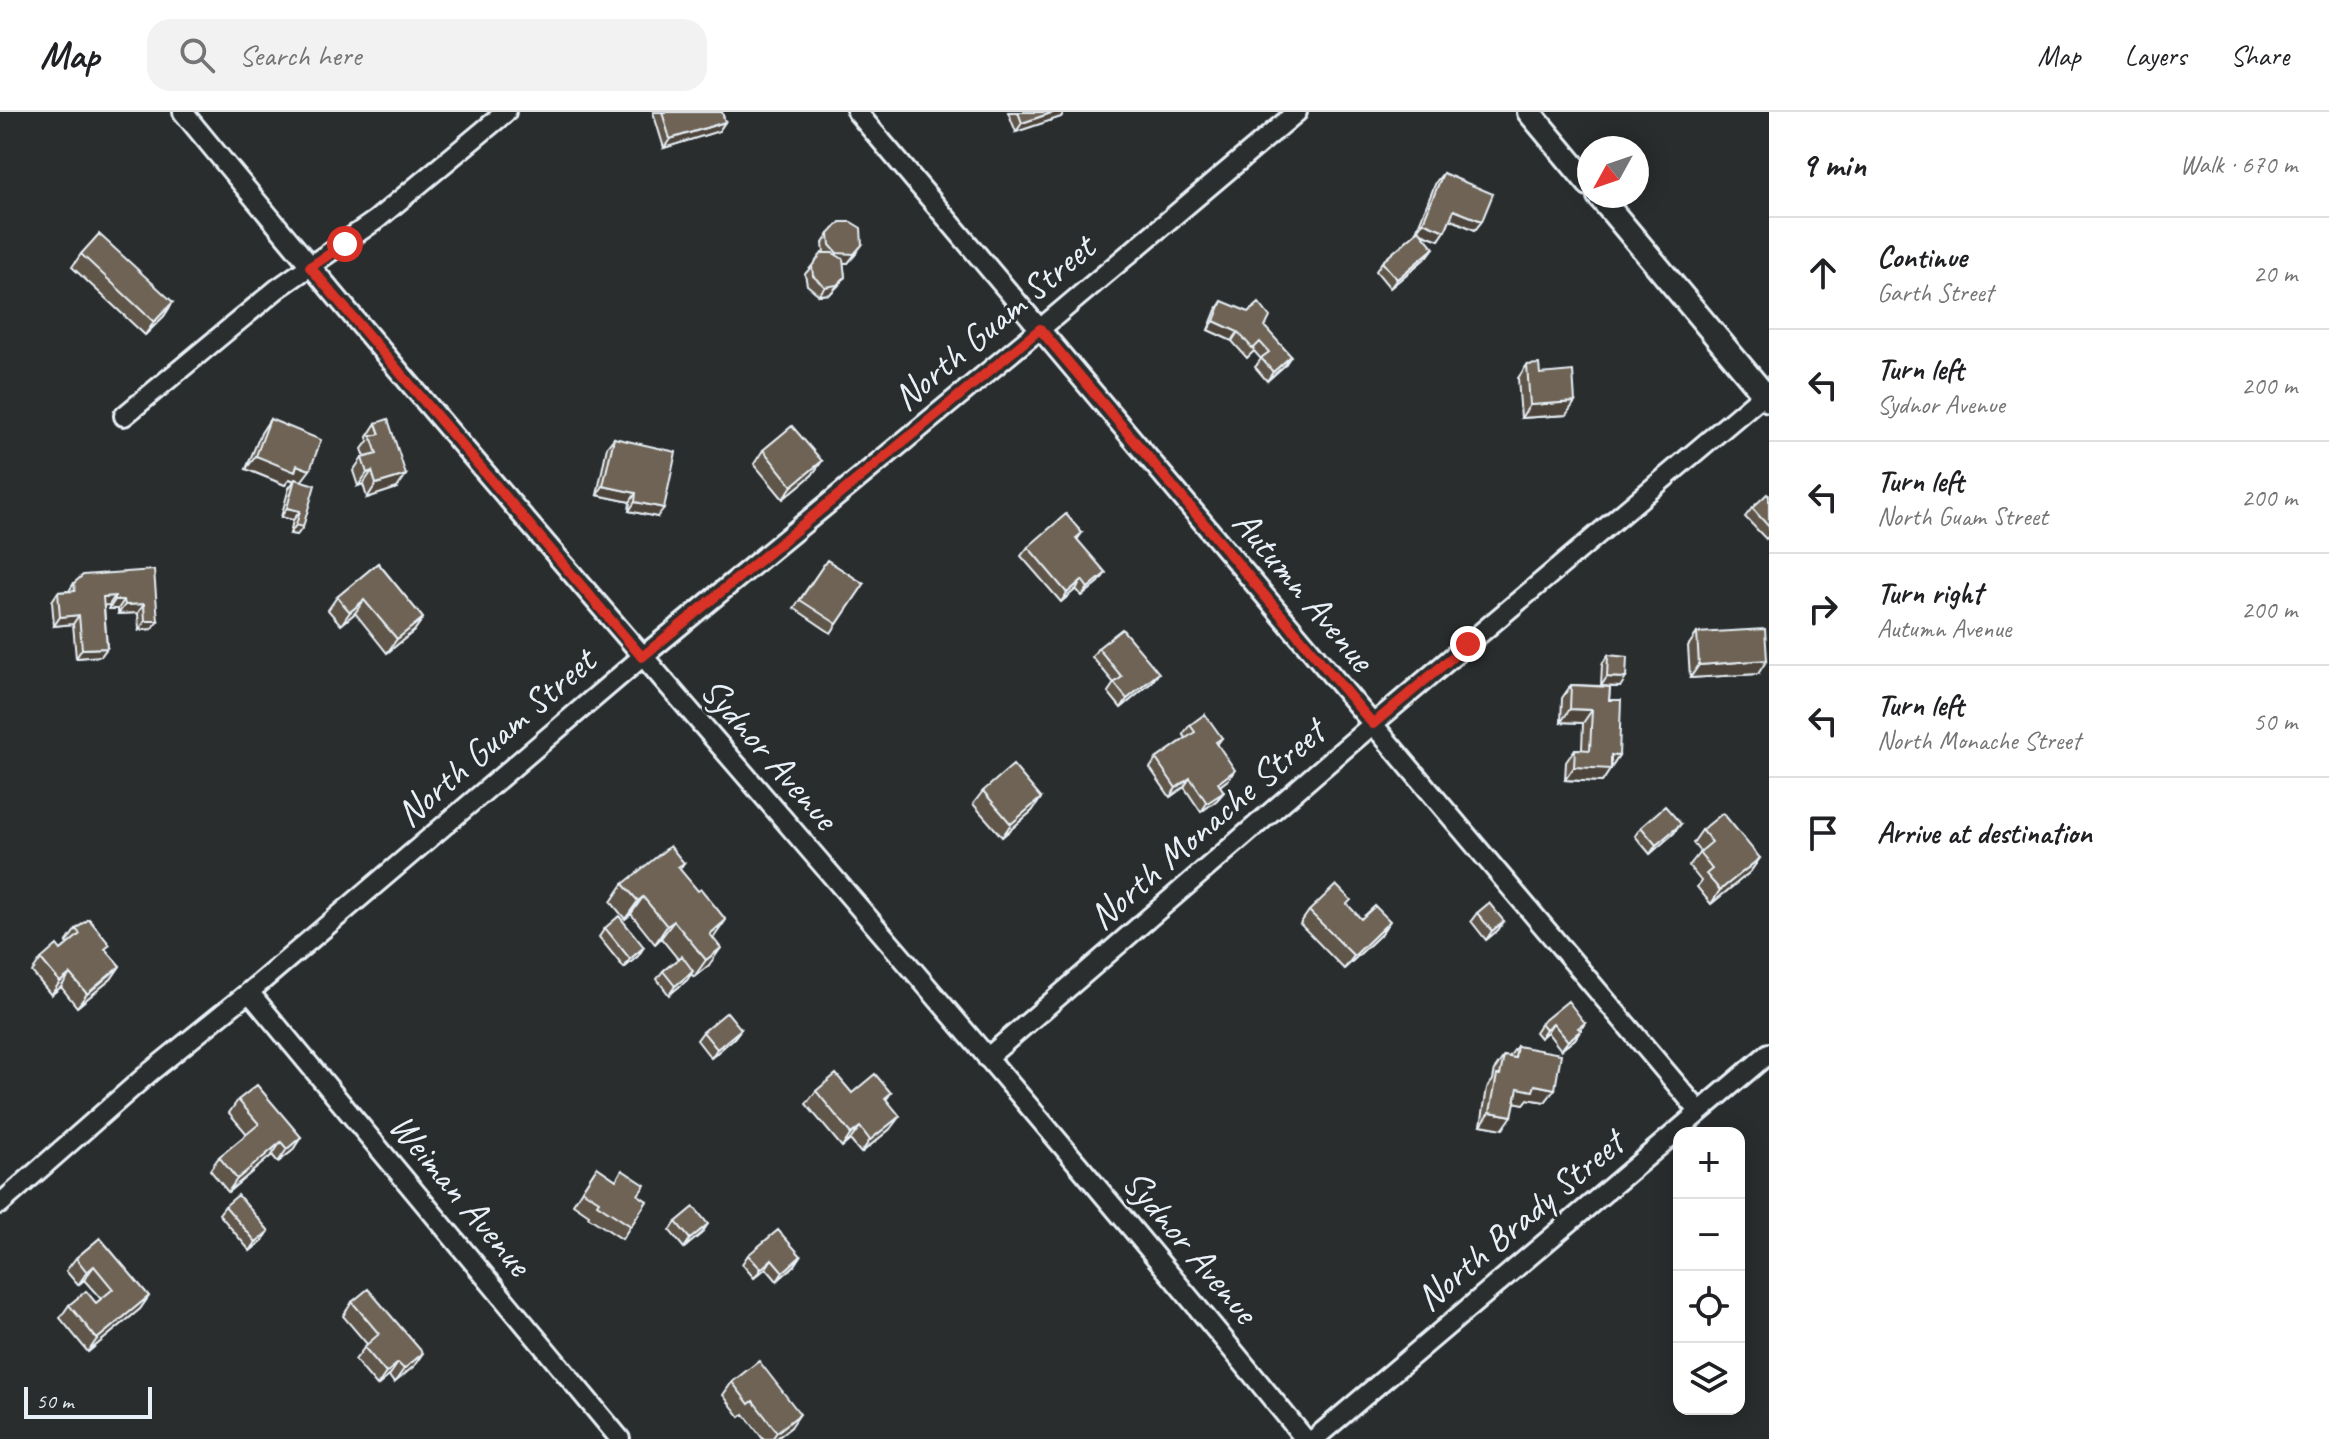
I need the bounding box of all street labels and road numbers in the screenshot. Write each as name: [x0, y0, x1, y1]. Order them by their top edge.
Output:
street label: North Guam Street: [883, 222, 1106, 420]
street label: Autumn Avenue: [1223, 500, 1386, 683]
street label: North Guam Street: [386, 636, 607, 837]
street label: Sydnor Avenue: [691, 667, 850, 841]
street label: North Monache Street: [1079, 706, 1338, 940]
street label: Weiman Avenue: [379, 1103, 544, 1287]
street label: North Brady Street: [1406, 1116, 1637, 1321]
street label: Sydnor Avenue: [1113, 1160, 1270, 1335]

